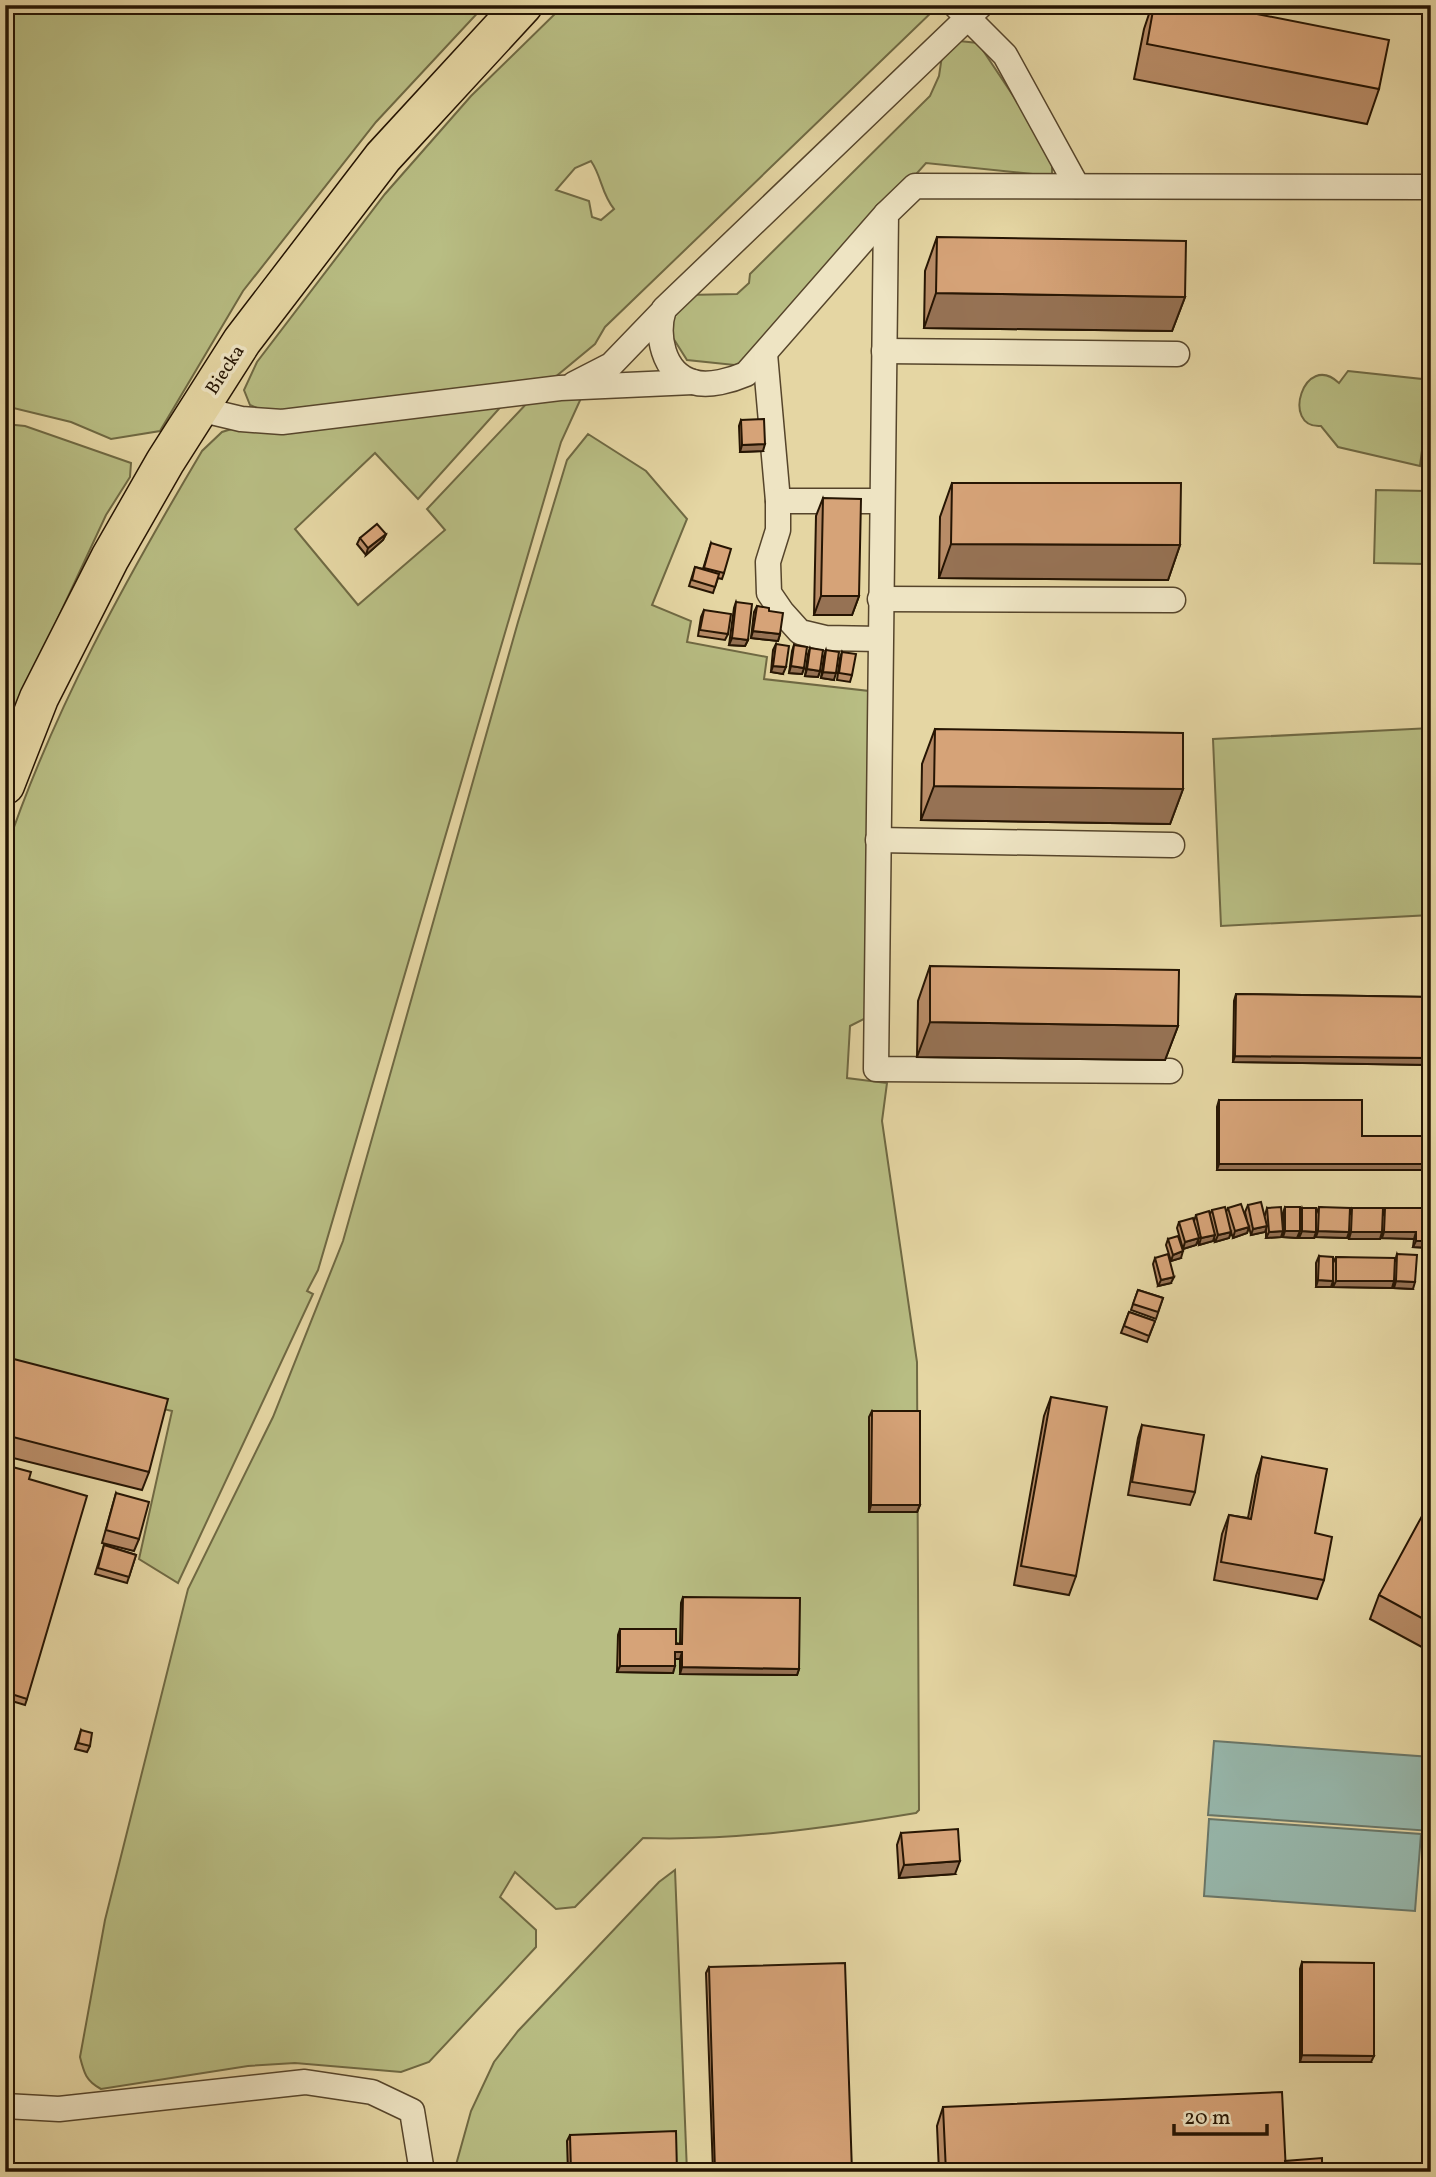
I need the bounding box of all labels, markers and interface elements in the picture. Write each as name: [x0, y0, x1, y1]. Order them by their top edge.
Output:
street label: Biecka: [200, 340, 251, 400]
scale bar: [1174, 2093, 1266, 2137]
text: 20 m: [1184, 2104, 1230, 2133]

